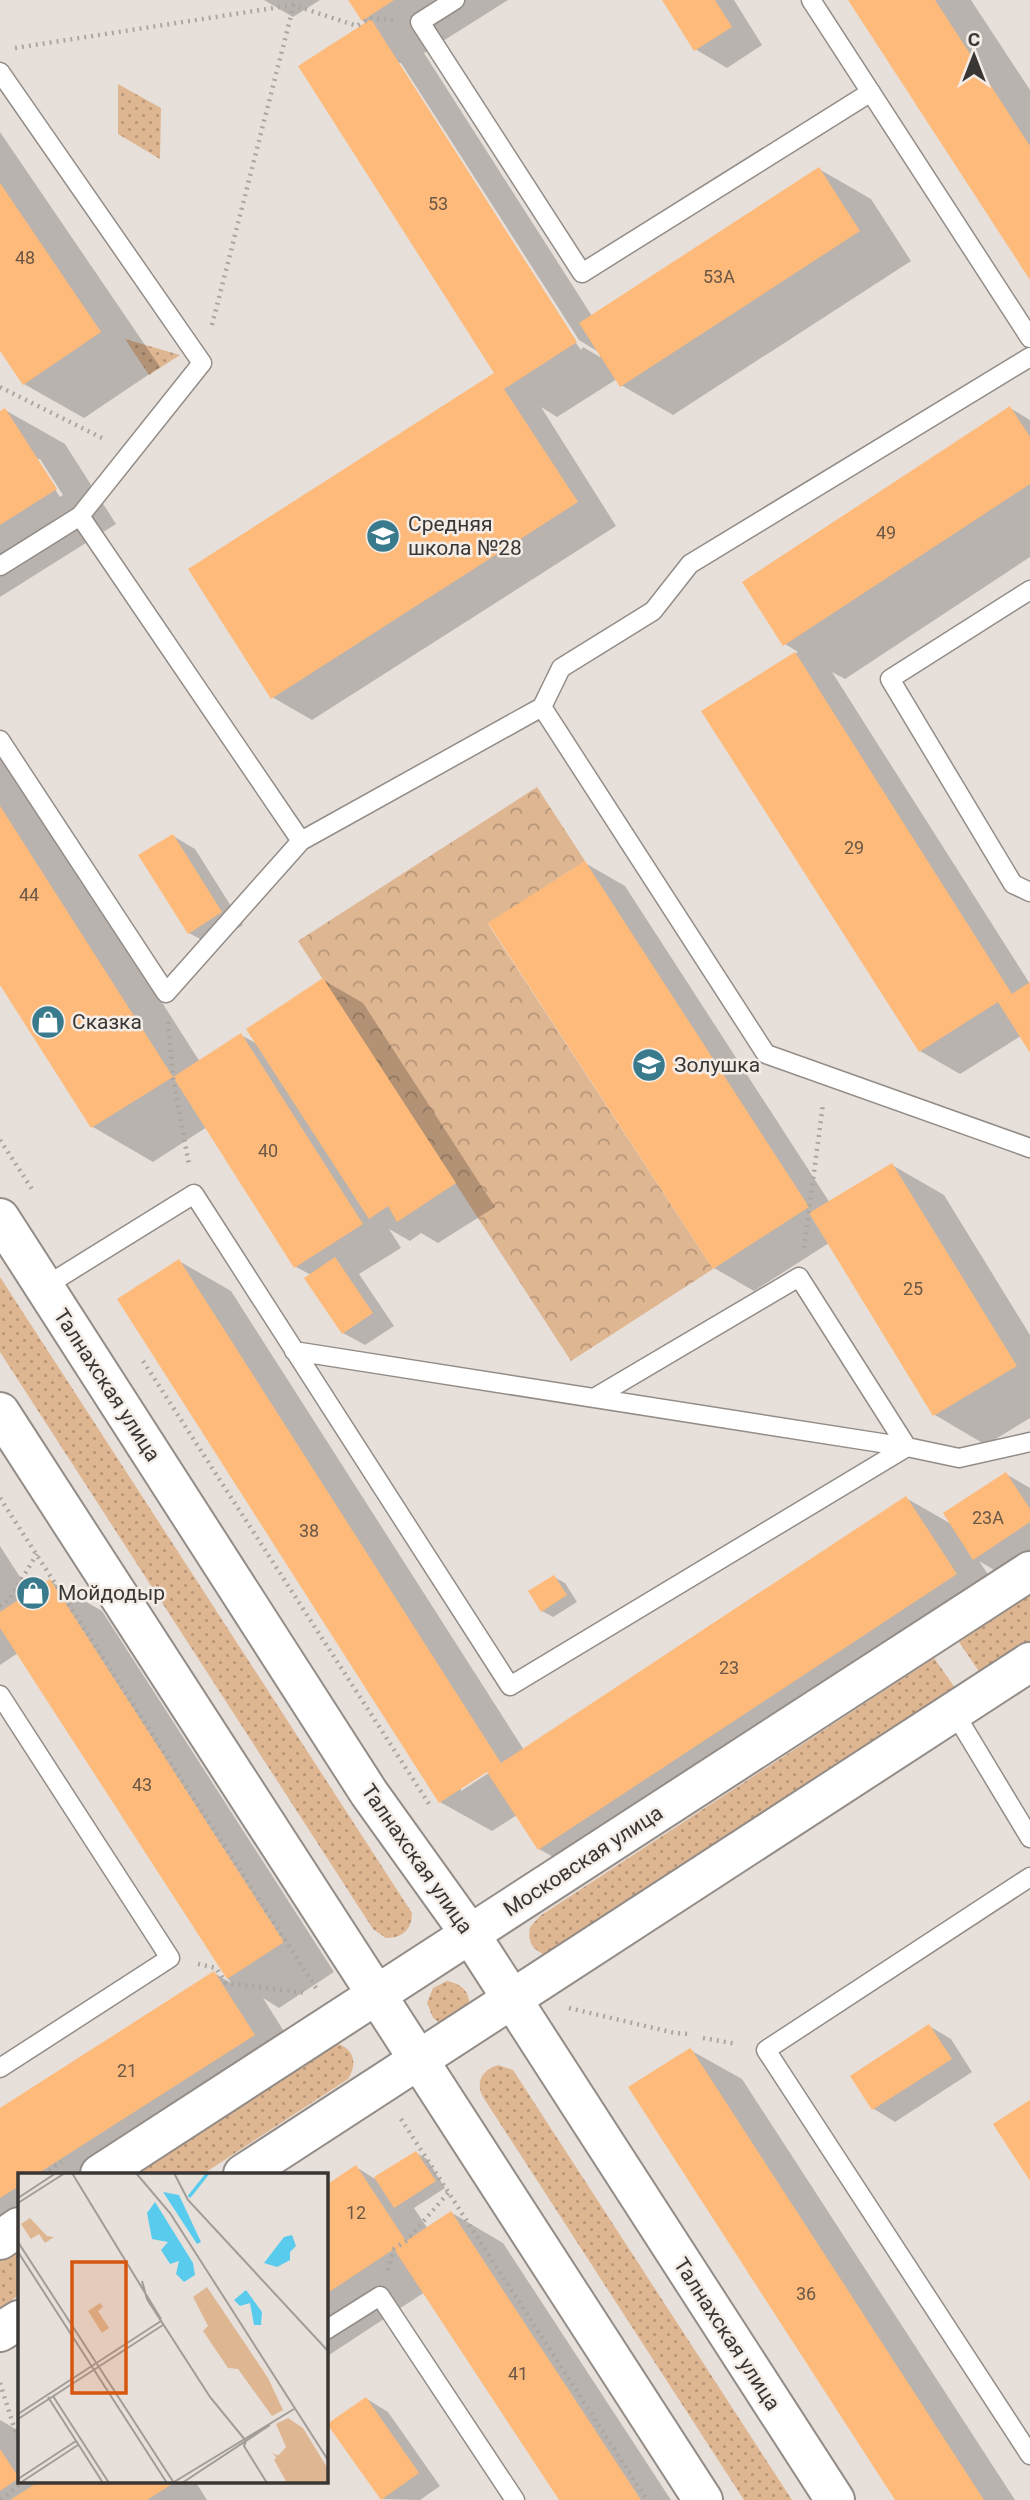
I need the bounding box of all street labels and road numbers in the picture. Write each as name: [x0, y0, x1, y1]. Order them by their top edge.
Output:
street label: Талнахская улица: [49, 1304, 165, 1466]
street label: Талнахская улица: [356, 1780, 478, 1938]
street label: Московская улица: [499, 1801, 667, 1921]
street label: Талнахская улица: [669, 2253, 785, 2415]

